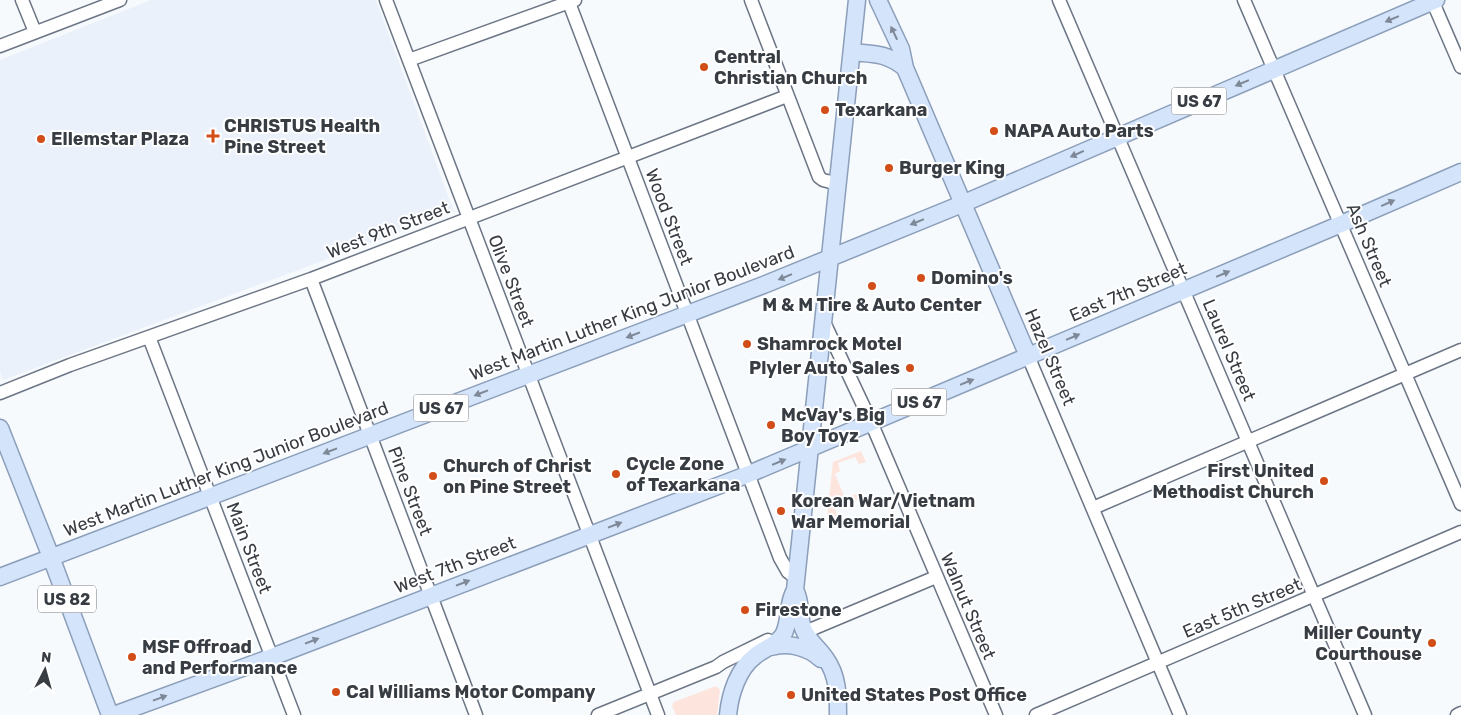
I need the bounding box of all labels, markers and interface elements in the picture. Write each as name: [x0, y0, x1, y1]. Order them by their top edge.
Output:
one-way arrow: [1385, 16, 1399, 24]
one-way arrow: [890, 26, 898, 40]
place label: Central Christian Church: [714, 46, 867, 89]
marker: Central Christian Church: [698, 61, 710, 73]
one-way arrow: [1235, 80, 1249, 88]
road number: US 67: [1172, 88, 1226, 114]
place label: Texarkana: [835, 99, 927, 121]
marker: Texarkana: [819, 104, 831, 116]
place label: CHRISTUS Health Pine Street: [224, 115, 380, 158]
place label: NAPA Auto Parts: [1004, 120, 1154, 142]
marker: NAPA Auto Parts: [988, 125, 1000, 137]
place label: Ellemstar Plaza: [51, 128, 189, 150]
marker: CHRISTUS Health Pine Street: [206, 129, 220, 143]
marker: Ellemstar Plaza: [35, 133, 47, 145]
one-way arrow: [1070, 150, 1084, 158]
place label: Burger King: [899, 157, 1005, 179]
marker: Burger King: [883, 162, 895, 174]
street label: Wood Street: [640, 166, 698, 268]
street label: West 9th Street: [323, 196, 453, 264]
one-way arrow: [1381, 199, 1395, 207]
street label: Ash Street: [1342, 200, 1396, 290]
one-way arrow: [910, 219, 924, 227]
street label: Olive Street: [483, 232, 539, 330]
street label: West Martin Luther King Junior Boulevard: [466, 241, 798, 385]
street label: East 7th Street: [1066, 257, 1190, 327]
place label: Domino's: [931, 267, 1013, 289]
one-way arrow: [1216, 269, 1230, 277]
marker: Domino's: [915, 272, 927, 284]
one-way arrow: [778, 273, 792, 281]
marker: M & M Tire & Auto Center: [866, 280, 878, 292]
place label: M & M Tire & Auto Center: [762, 294, 982, 316]
street label: Laurel Street: [1198, 296, 1260, 404]
street label: Hazel Street: [1020, 305, 1080, 409]
one-way arrow: [625, 331, 640, 339]
place label: Shamrock Motel: [757, 333, 902, 355]
one-way arrow: [1066, 333, 1080, 341]
marker: Shamrock Motel: [741, 338, 753, 350]
place label: Plyler Auto Sales: [749, 357, 900, 379]
marker: Plyler Auto Sales: [904, 362, 916, 374]
one-way arrow: [960, 377, 974, 385]
road number: US 67: [892, 388, 946, 416]
one-way arrow: [474, 389, 488, 397]
road number: US 67: [414, 394, 468, 422]
street label: West Martin Luther King Junior Boulevard: [60, 397, 392, 541]
place label: McVay's Big Boy Toyz: [781, 404, 885, 447]
marker: McVay's Big Boy Toyz: [765, 419, 777, 431]
street label: Pine Street: [383, 443, 437, 539]
one-way arrow: [323, 448, 337, 456]
place label: Cycle Zone of Texarkana: [626, 453, 740, 496]
place label: Church of Christ on Pine Street: [443, 455, 591, 498]
one-way arrow: [772, 457, 786, 465]
place label: First United Methodist Church: [1152, 460, 1314, 503]
marker: Cycle Zone of Texarkana: [610, 468, 622, 480]
marker: Church of Christ on Pine Street: [427, 470, 439, 482]
marker: First United Methodist Church: [1318, 475, 1330, 487]
place label: Korean War/Vietnam War Memorial: [791, 490, 975, 533]
street label: Main Street: [222, 499, 276, 597]
marker: Korean War/Vietnam War Memorial: [775, 505, 787, 517]
one-way arrow: [608, 521, 623, 529]
street label: West 7th Street: [391, 532, 519, 598]
street label: Walnut Street: [936, 549, 1000, 663]
street label: East 5th Street: [1179, 573, 1305, 643]
one-way arrow: [456, 579, 471, 586]
road number: US 82: [38, 586, 96, 612]
place label: Firestone: [755, 599, 842, 621]
marker: Firestone: [739, 604, 751, 616]
place label: Miller County Courthouse: [1304, 622, 1422, 665]
place label: MSF Offroad and Performance: [142, 636, 298, 679]
one-way arrow: [305, 637, 319, 645]
marker: Miller County Courthouse: [1426, 637, 1438, 649]
north arrow: [20, 645, 70, 695]
text: N: [40, 649, 52, 667]
marker: MSF Offroad and Performance: [126, 651, 138, 663]
place label: Cal Williams Motor Company: [346, 681, 596, 703]
place label: United States Post Office: [801, 684, 1027, 706]
marker: Cal Williams Motor Company: [330, 686, 342, 698]
marker: United States Post Office: [785, 689, 797, 701]
one-way arrow: [152, 694, 167, 701]

